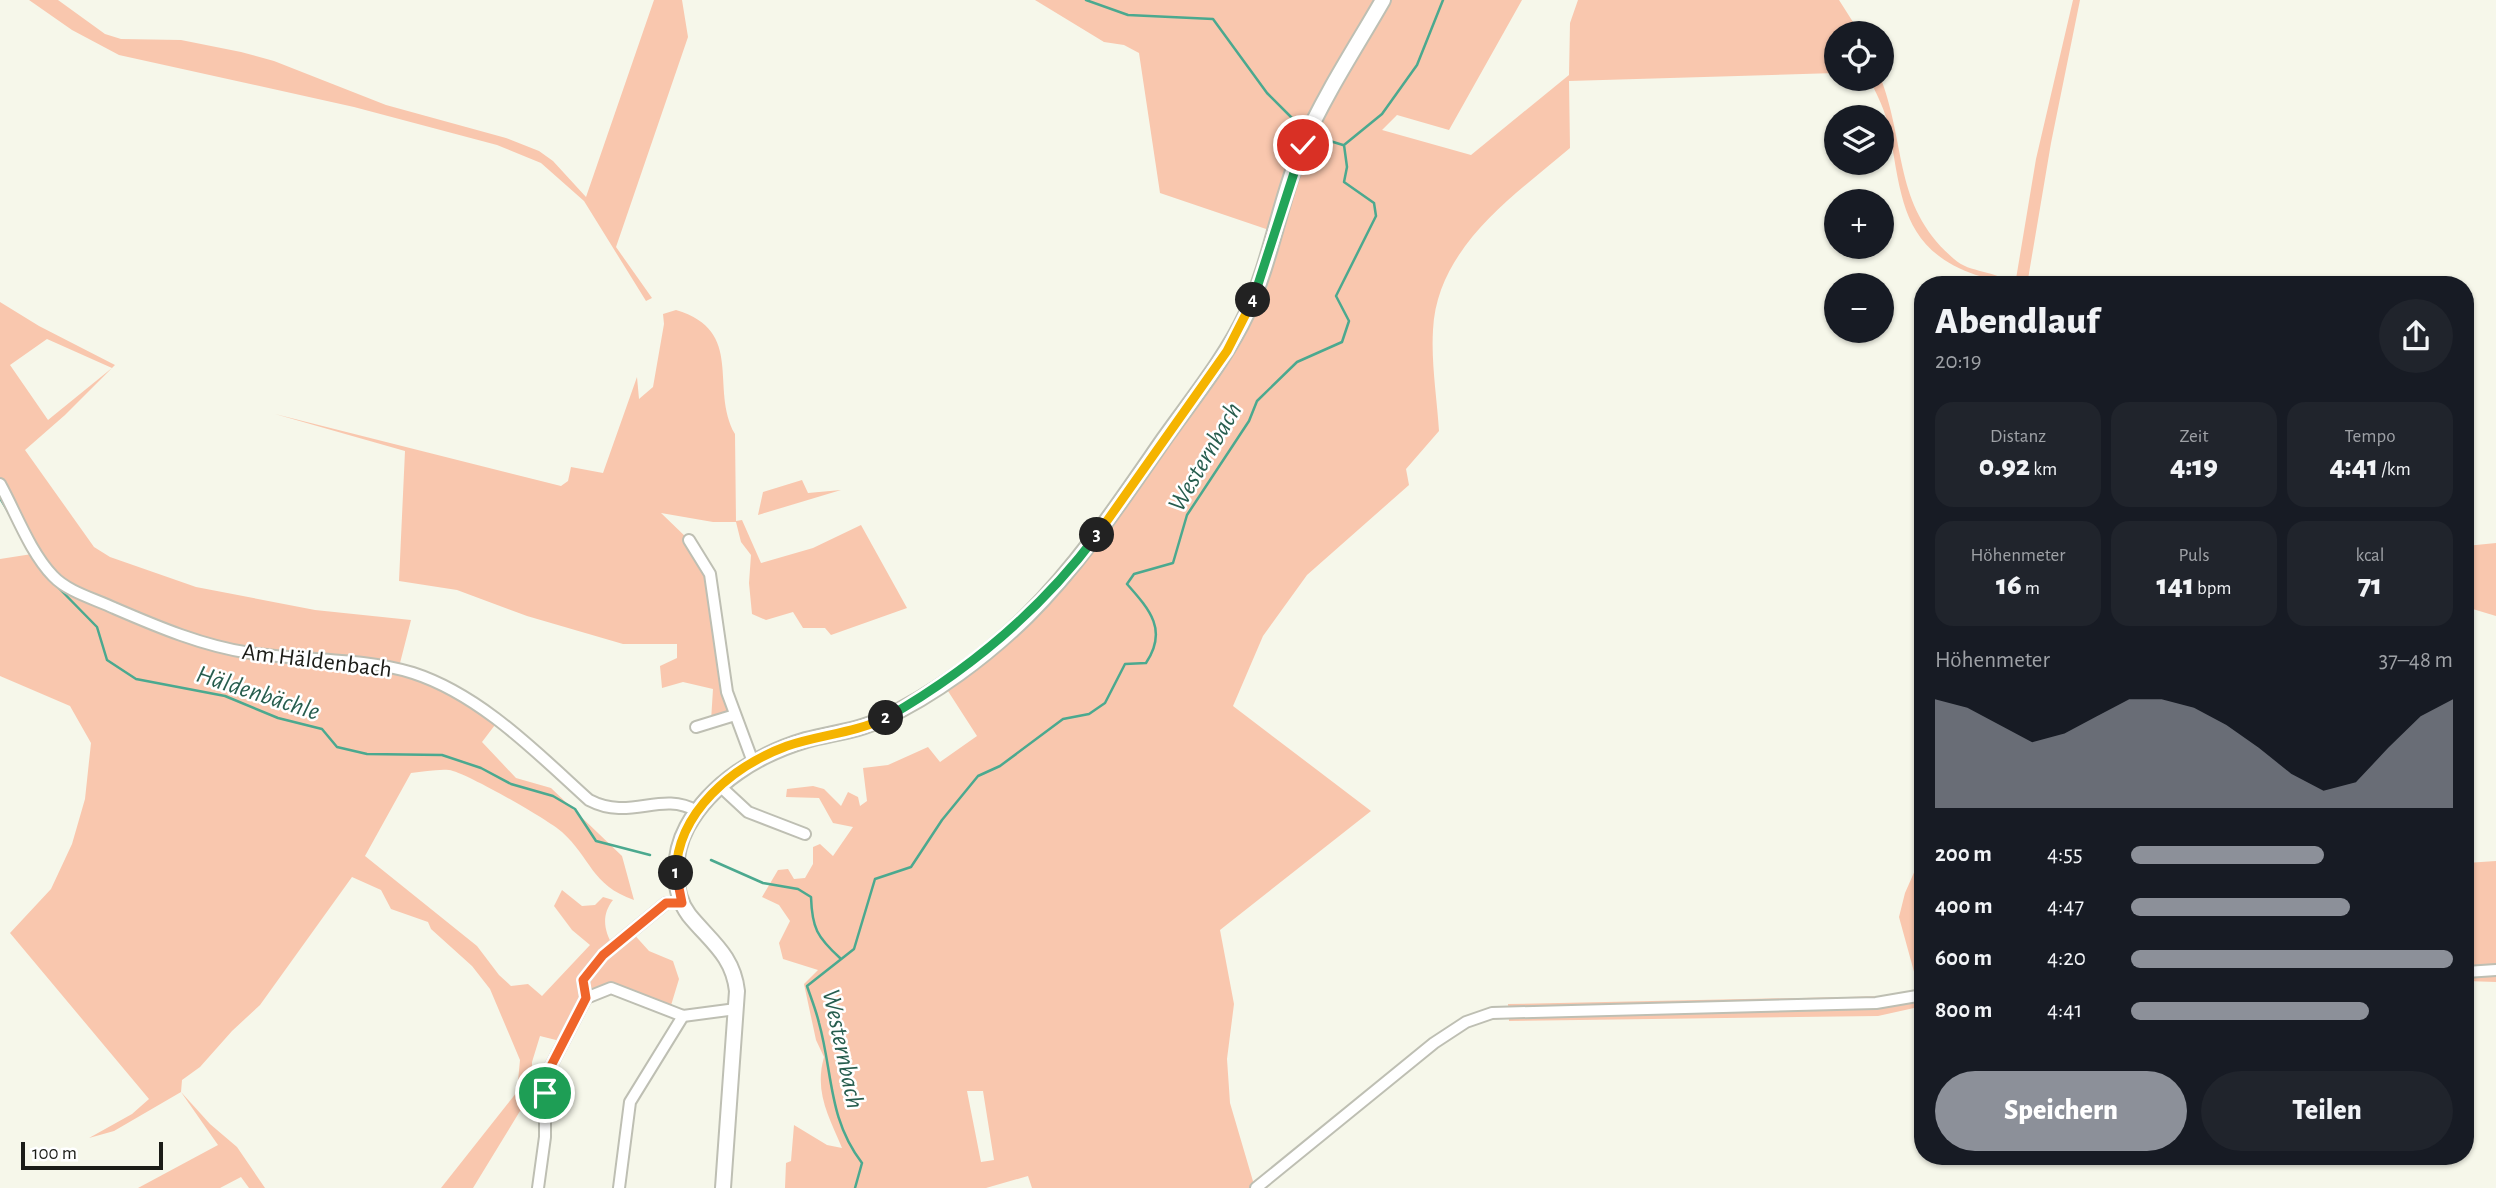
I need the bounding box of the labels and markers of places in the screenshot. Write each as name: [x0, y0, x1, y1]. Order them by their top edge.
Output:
pin: [1273, 115, 1333, 175]
pin: 4: [1236, 282, 1270, 318]
pin: 3: [1080, 518, 1114, 552]
pin: 2: [868, 700, 903, 736]
pin: 1: [658, 856, 694, 890]
pin: [515, 1063, 575, 1123]

